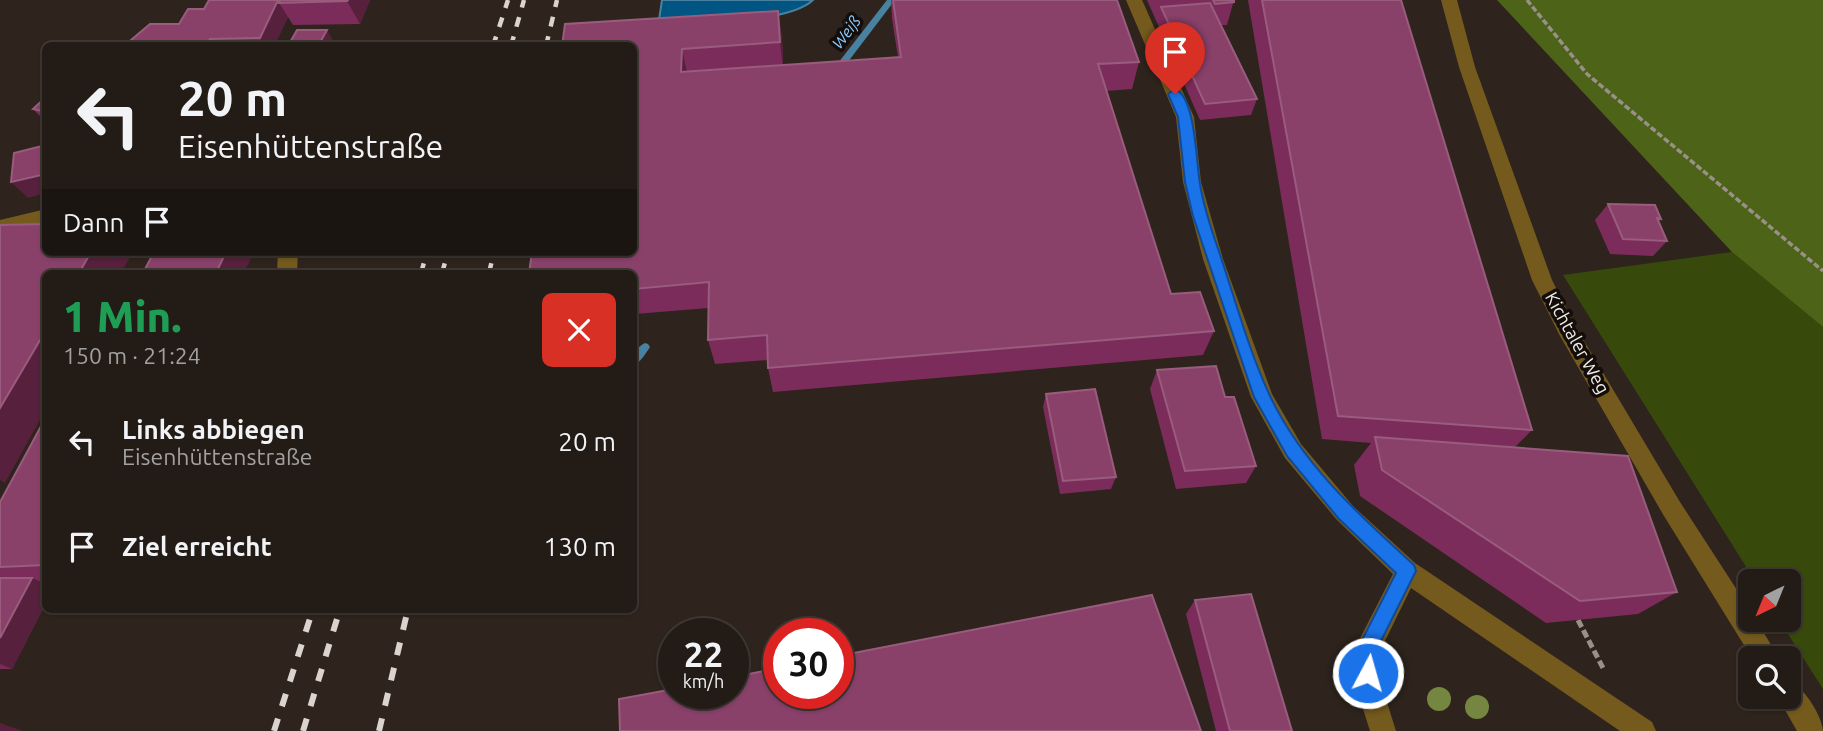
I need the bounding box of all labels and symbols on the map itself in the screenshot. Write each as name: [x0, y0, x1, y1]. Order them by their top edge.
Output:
water label: Weiß: [828, 12, 864, 52]
pin: [1145, 22, 1205, 94]
street label: Kichtaler Weg: [1542, 288, 1614, 397]
north arrow: [1738, 569, 1801, 632]
speed limit sign: 30: [763, 618, 854, 709]
position arrow: [1331, 636, 1405, 710]

